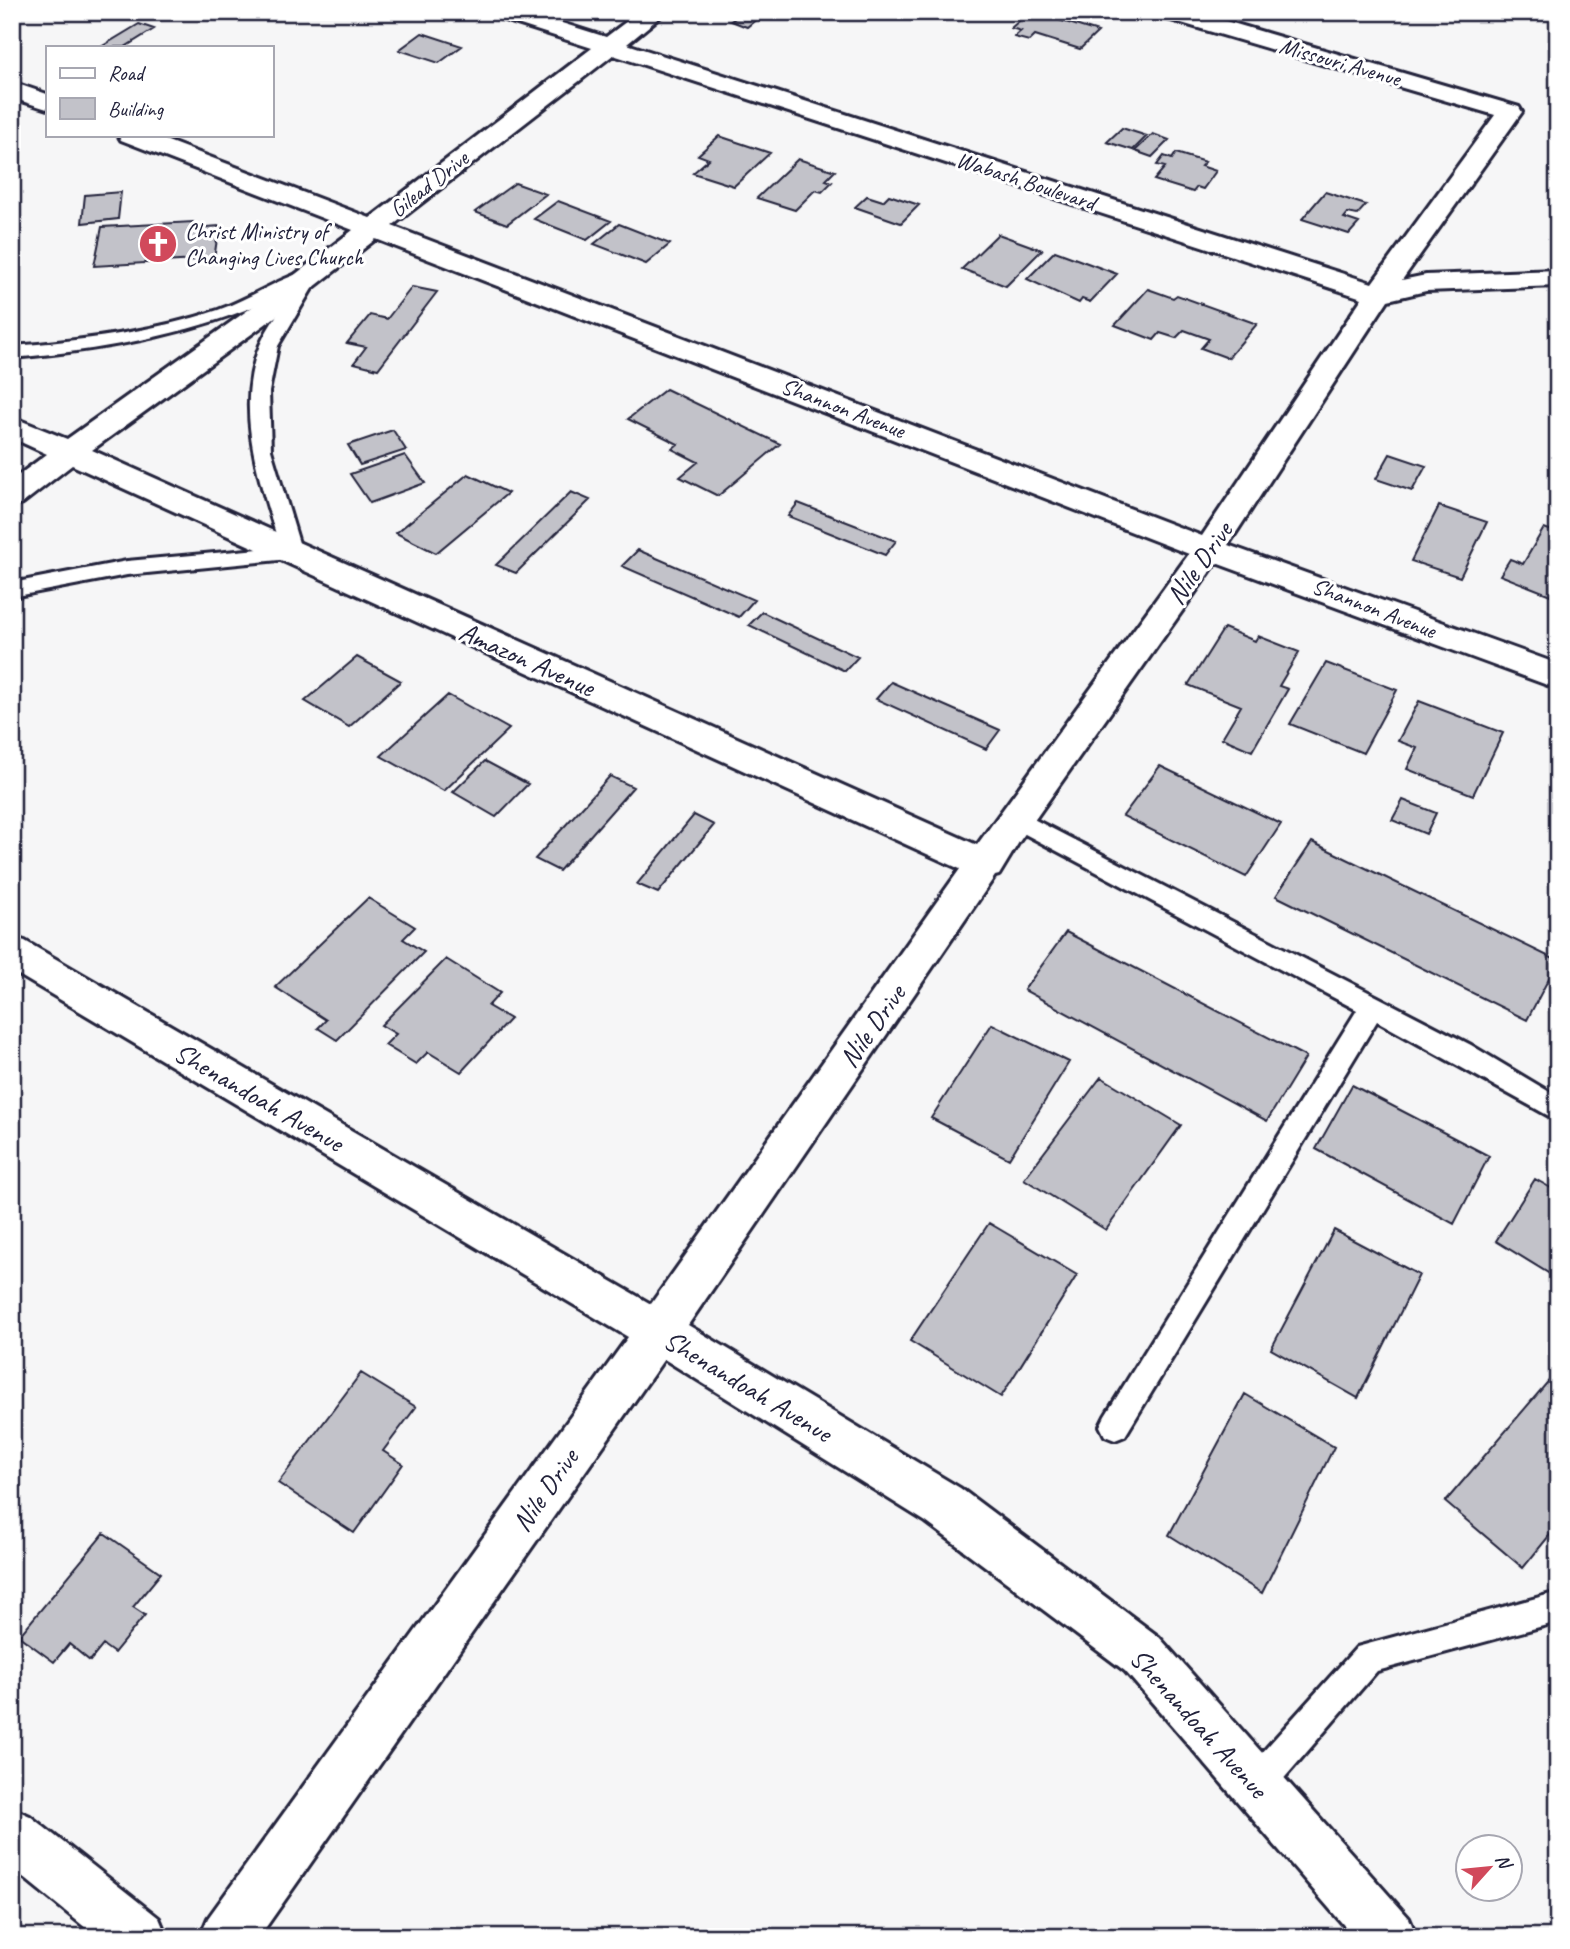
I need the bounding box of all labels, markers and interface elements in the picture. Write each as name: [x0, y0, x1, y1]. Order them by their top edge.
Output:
street label: Missouri Avenue: [1276, 31, 1405, 94]
legend: [46, 46, 273, 136]
text: Road: [108, 60, 147, 86]
text: Building: [108, 96, 165, 122]
street label: Gilead Drive: [384, 143, 476, 224]
street label: Wabash Boulevard: [953, 145, 1103, 218]
place label: Christ Ministry of Changing Lives Church: [185, 217, 365, 272]
church icon: Christ Ministry of Changing Lives Church: [137, 223, 179, 265]
street label: Shannon Avenue: [777, 371, 910, 445]
street label: Nile Drive: [1158, 513, 1241, 611]
street label: Shannon Avenue: [1308, 571, 1441, 645]
street label: Amazon Avenue: [454, 614, 602, 705]
street label: Nile Drive: [831, 976, 914, 1074]
street label: Shenandoah Avenue: [168, 1034, 352, 1161]
street label: Shenandoah Avenue: [658, 1322, 840, 1451]
street label: Nile Drive: [504, 1440, 587, 1538]
street label: Shenandoah Avenue: [1122, 1641, 1277, 1807]
north arrow: [1454, 1834, 1524, 1904]
text: N: [1490, 1850, 1518, 1874]

